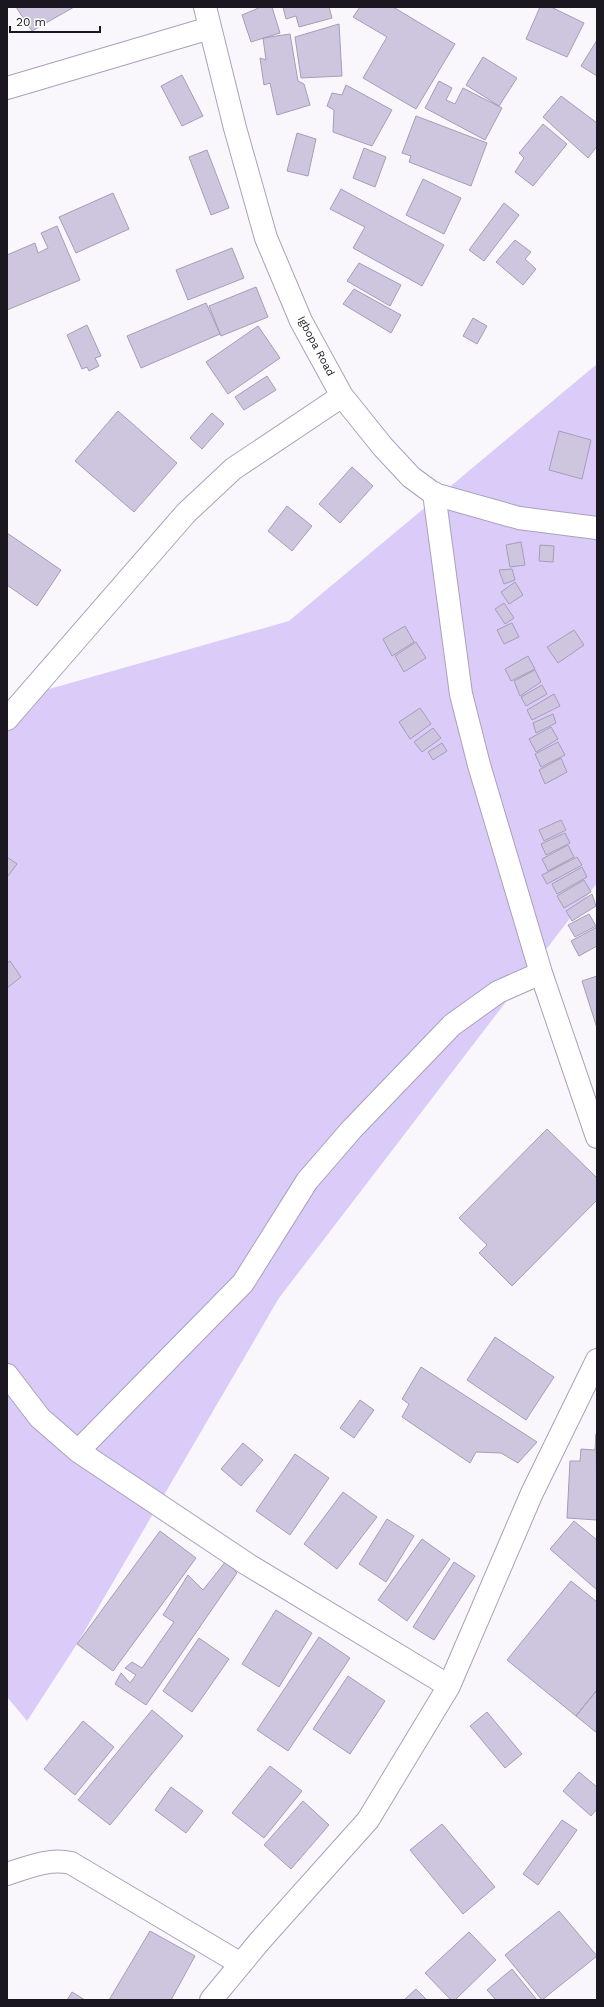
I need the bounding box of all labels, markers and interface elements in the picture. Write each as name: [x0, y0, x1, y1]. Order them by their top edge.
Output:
scale bar: [10, 8, 100, 34]
text: 20 m: [16, 15, 46, 29]
street label: Igbopa Road: [295, 314, 337, 378]

